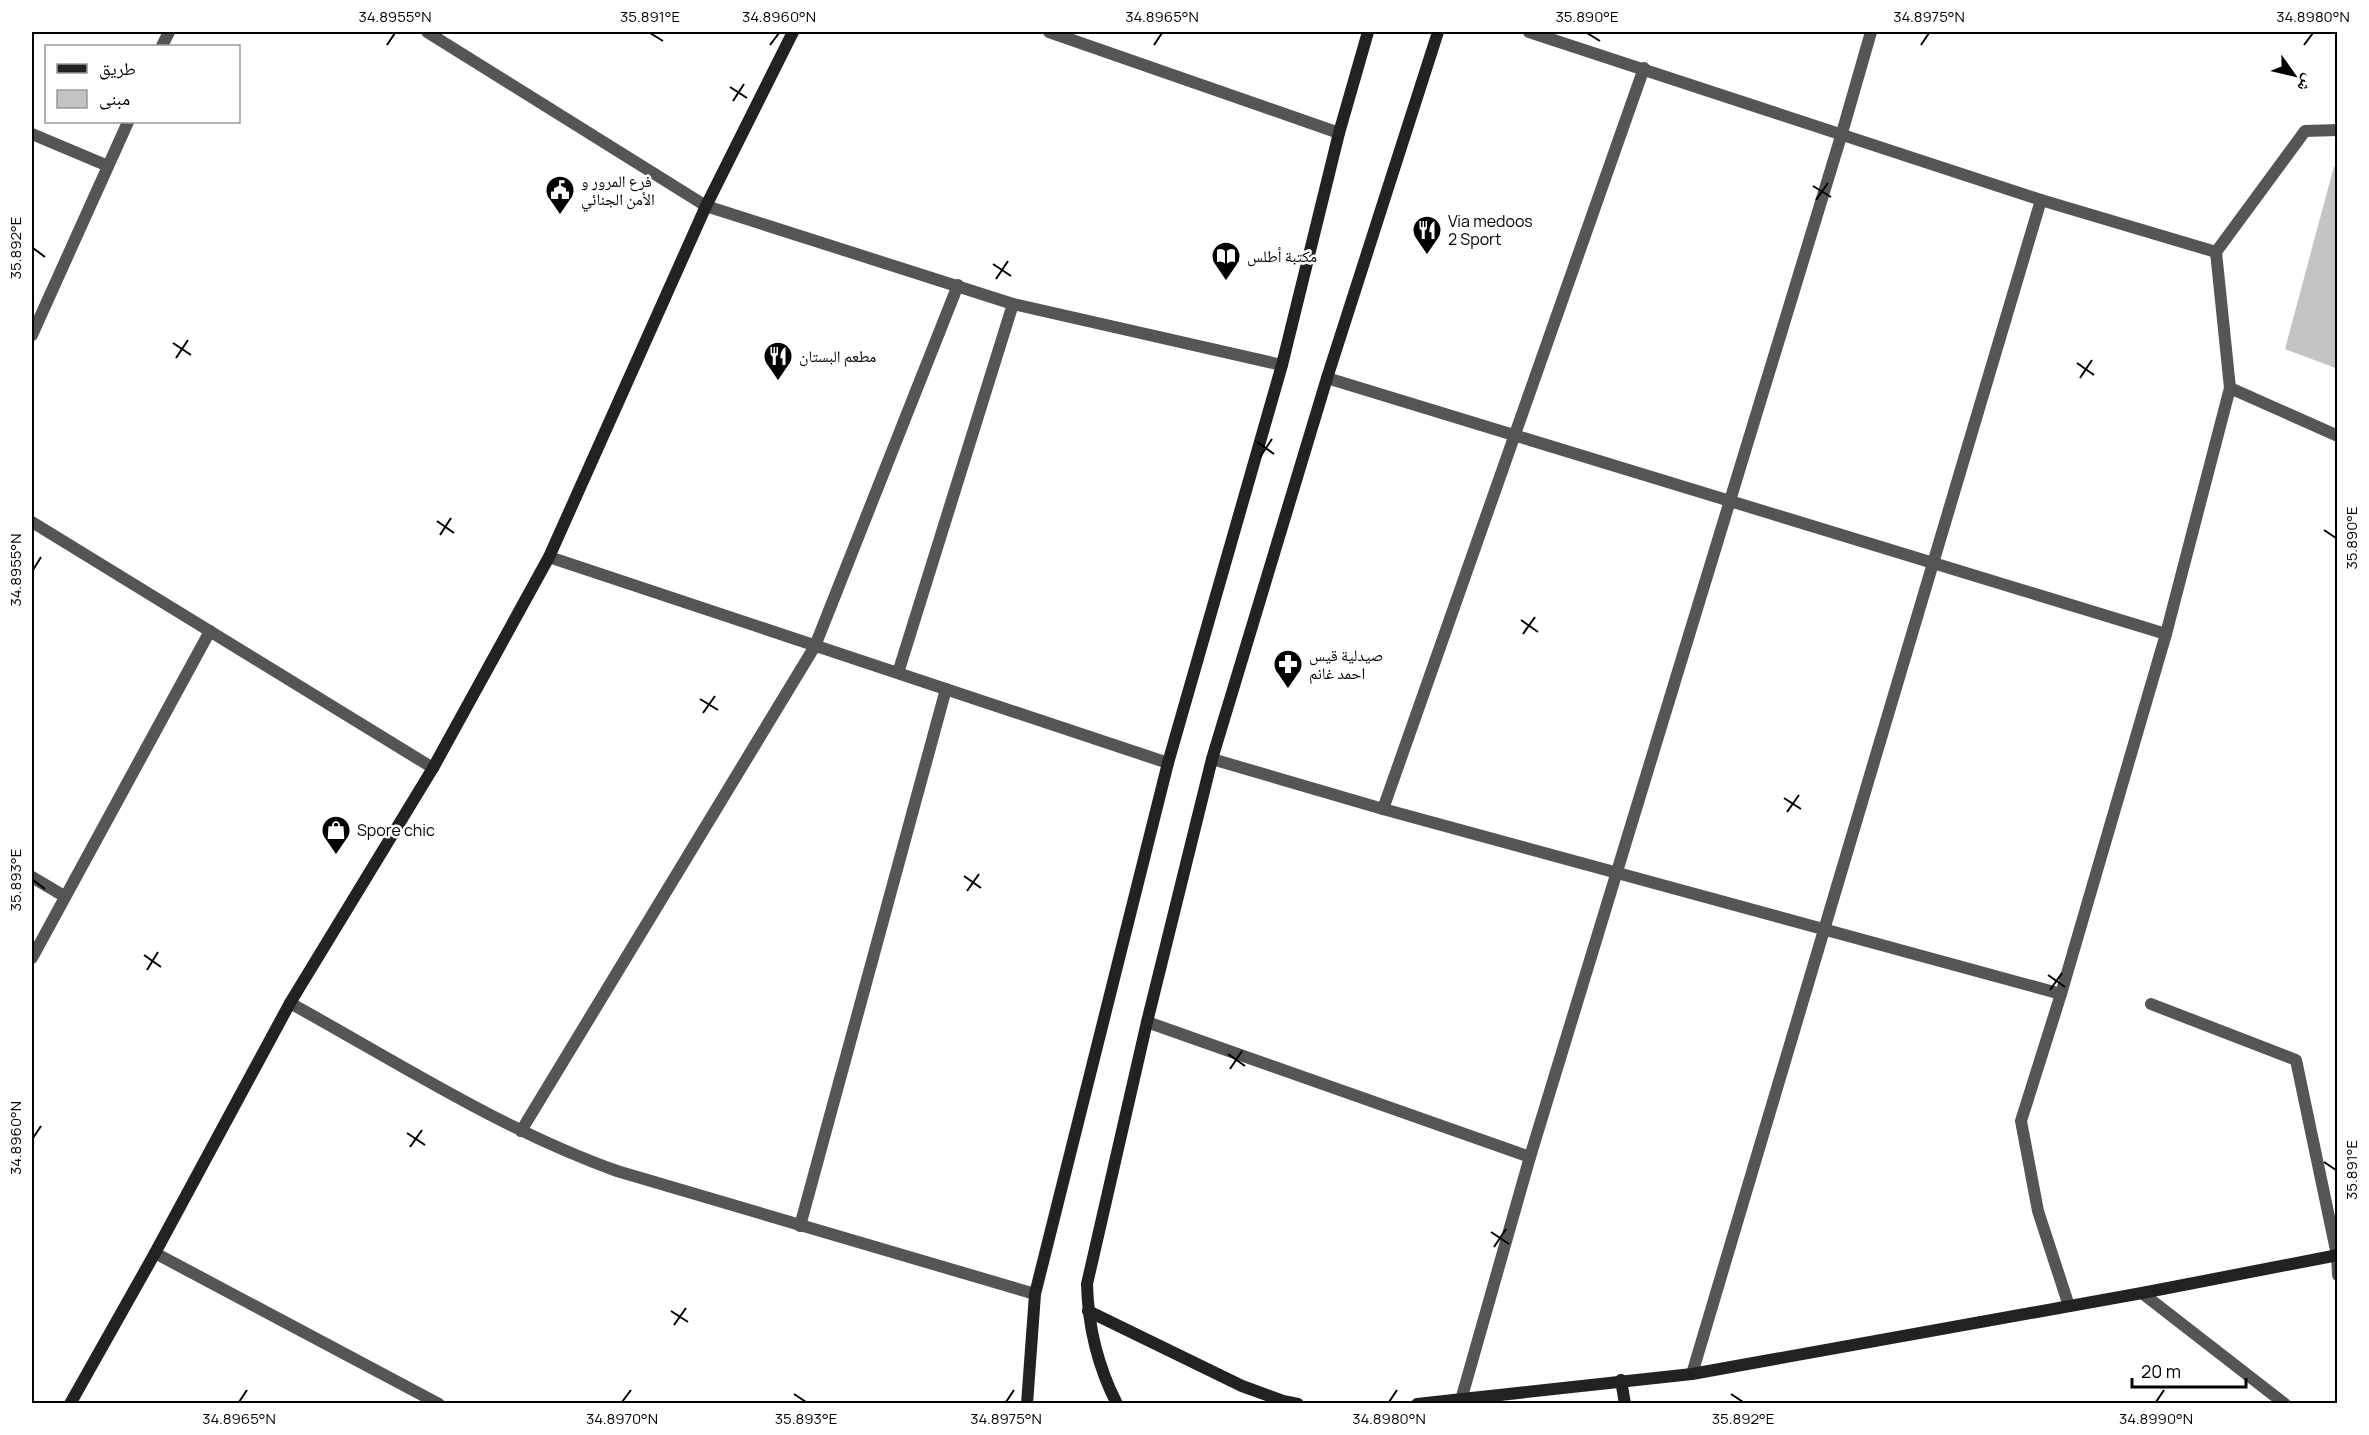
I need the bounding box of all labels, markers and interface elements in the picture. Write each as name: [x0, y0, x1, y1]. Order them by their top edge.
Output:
text: 34.8955°N: [359, 6, 432, 27]
text: 35.891°E: [620, 6, 680, 27]
text: 34.8960°N: [742, 6, 816, 27]
text: 34.8965°N: [1125, 6, 1199, 27]
text: 35.890°E: [1555, 6, 1619, 27]
text: 34.8975°N: [1893, 6, 1965, 27]
text: 34.8980°N: [2276, 6, 2350, 27]
legend: [45, 45, 240, 123]
north arrow: [2264, 45, 2324, 105]
text: طريق: [99, 56, 136, 80]
text: ش: [2293, 70, 2320, 97]
text: مبنى: [99, 86, 130, 110]
place label: فرع المرور و الأمن الجنائي: [581, 170, 655, 212]
public building icon: فرع المرور و الأمن الجنائي: [544, 174, 576, 216]
place label: Via medoos 2 Sport: [1448, 210, 1533, 250]
restaurant icon: Via medoos 2 Sport: [1411, 214, 1443, 256]
text: 35.892°E: [5, 217, 26, 279]
library icon: مكتبة أطلس: [1210, 240, 1242, 282]
place label: مكتبة أطلس: [1247, 245, 1317, 267]
restaurant icon: مطعم البستان: [762, 340, 794, 382]
place label: مطعم البستان: [799, 345, 876, 367]
text: 35.890°E: [2341, 506, 2362, 570]
text: 34.8955°N: [5, 534, 26, 607]
place label: صيدلية قيس احمد غانم: [1309, 644, 1383, 684]
pharmacy icon: صيدلية قيس احمد غانم: [1272, 648, 1304, 690]
shop icon: Spore chic: [320, 814, 352, 856]
place label: Spore chic: [357, 819, 435, 841]
text: 35.893°E: [5, 849, 26, 911]
text: 34.8960°N: [5, 1101, 26, 1175]
text: 35.891°E: [2341, 1140, 2362, 1200]
scale bar: [2132, 1351, 2246, 1389]
text: 20 m: [2141, 1359, 2181, 1383]
text: 34.8965°N: [202, 1408, 276, 1429]
text: 34.8970°N: [586, 1408, 658, 1429]
text: 35.893°E: [775, 1408, 837, 1429]
text: 34.8975°N: [970, 1408, 1042, 1429]
text: 34.8980°N: [1352, 1408, 1426, 1429]
text: 35.892°E: [1712, 1408, 1774, 1429]
text: 34.8990°N: [2119, 1408, 2193, 1429]

